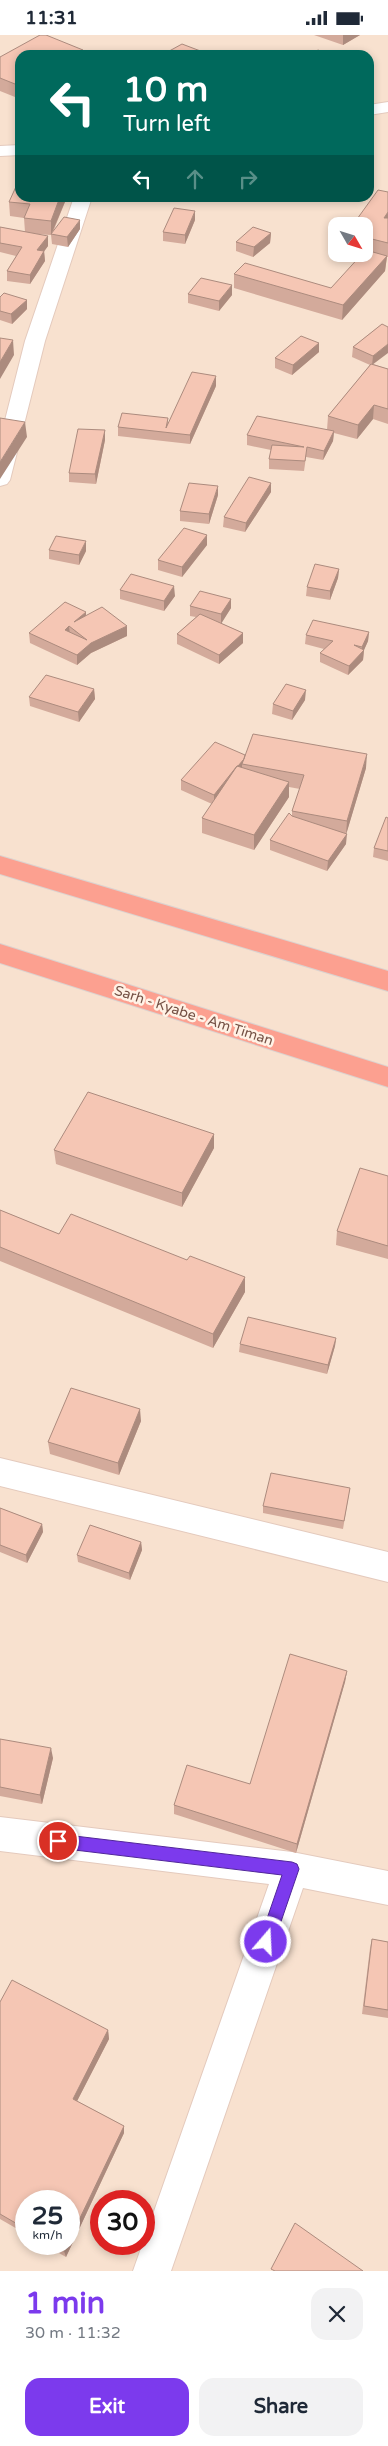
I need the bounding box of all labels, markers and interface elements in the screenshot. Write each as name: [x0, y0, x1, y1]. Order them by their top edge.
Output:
text: 11:31: [25, 7, 78, 29]
text: 10 m: [123, 69, 208, 111]
icon: left: [40, 70, 105, 135]
text: Turn left: [123, 111, 211, 137]
icon: left: [128, 165, 156, 193]
icon: ahead: [181, 165, 209, 193]
icon: right: [234, 165, 262, 193]
north arrow: [328, 217, 372, 263]
map controls: [328, 217, 373, 262]
street label: Sarh - Kyabe - Am Timan: [112, 982, 275, 1049]
pin: [37, 1820, 79, 1862]
icon: arrive: [44, 1827, 72, 1855]
position arrow: [239, 1915, 291, 1967]
speed limit sign: 30: [90, 2190, 155, 2255]
text: 25: [32, 2201, 63, 2231]
text: km/h: [32, 2228, 63, 2242]
text: 1 min: [25, 2285, 105, 2322]
button: close: [311, 2288, 363, 2340]
text: 30 m · 11:32: [25, 2323, 121, 2343]
button: Exit: [25, 2378, 189, 2436]
button: Share: [199, 2378, 363, 2436]

